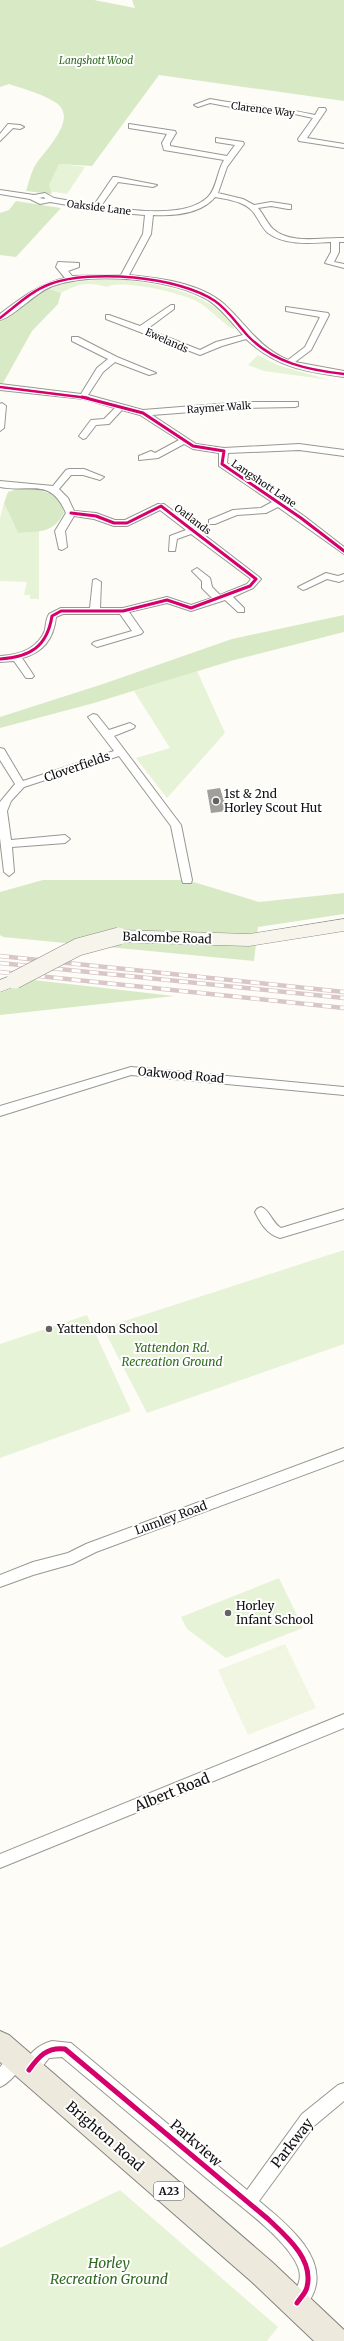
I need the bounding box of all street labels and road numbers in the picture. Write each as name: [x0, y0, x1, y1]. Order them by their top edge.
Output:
street label: Clarence Way: [230, 99, 296, 120]
street label: Oakside Lane: [66, 197, 132, 218]
street label: Ewelands: [143, 325, 190, 356]
street label: Raymer Walk: [186, 399, 252, 416]
street label: Langshott Lane: [229, 457, 299, 510]
street label: Oatlands: [172, 501, 214, 537]
street label: Cloverfields: [42, 748, 112, 785]
street label: Balcombe Road: [122, 928, 212, 947]
street label: Oakwood Road: [137, 1063, 225, 1086]
street label: Lumley Road: [133, 1498, 209, 1538]
street label: Albert Road: [131, 1769, 213, 1816]
street label: Brighton Road: [62, 2097, 148, 2175]
street label: Parkway: [267, 2114, 318, 2172]
street label: Parkview: [166, 2116, 226, 2171]
road number: A23: [154, 2182, 184, 2200]

